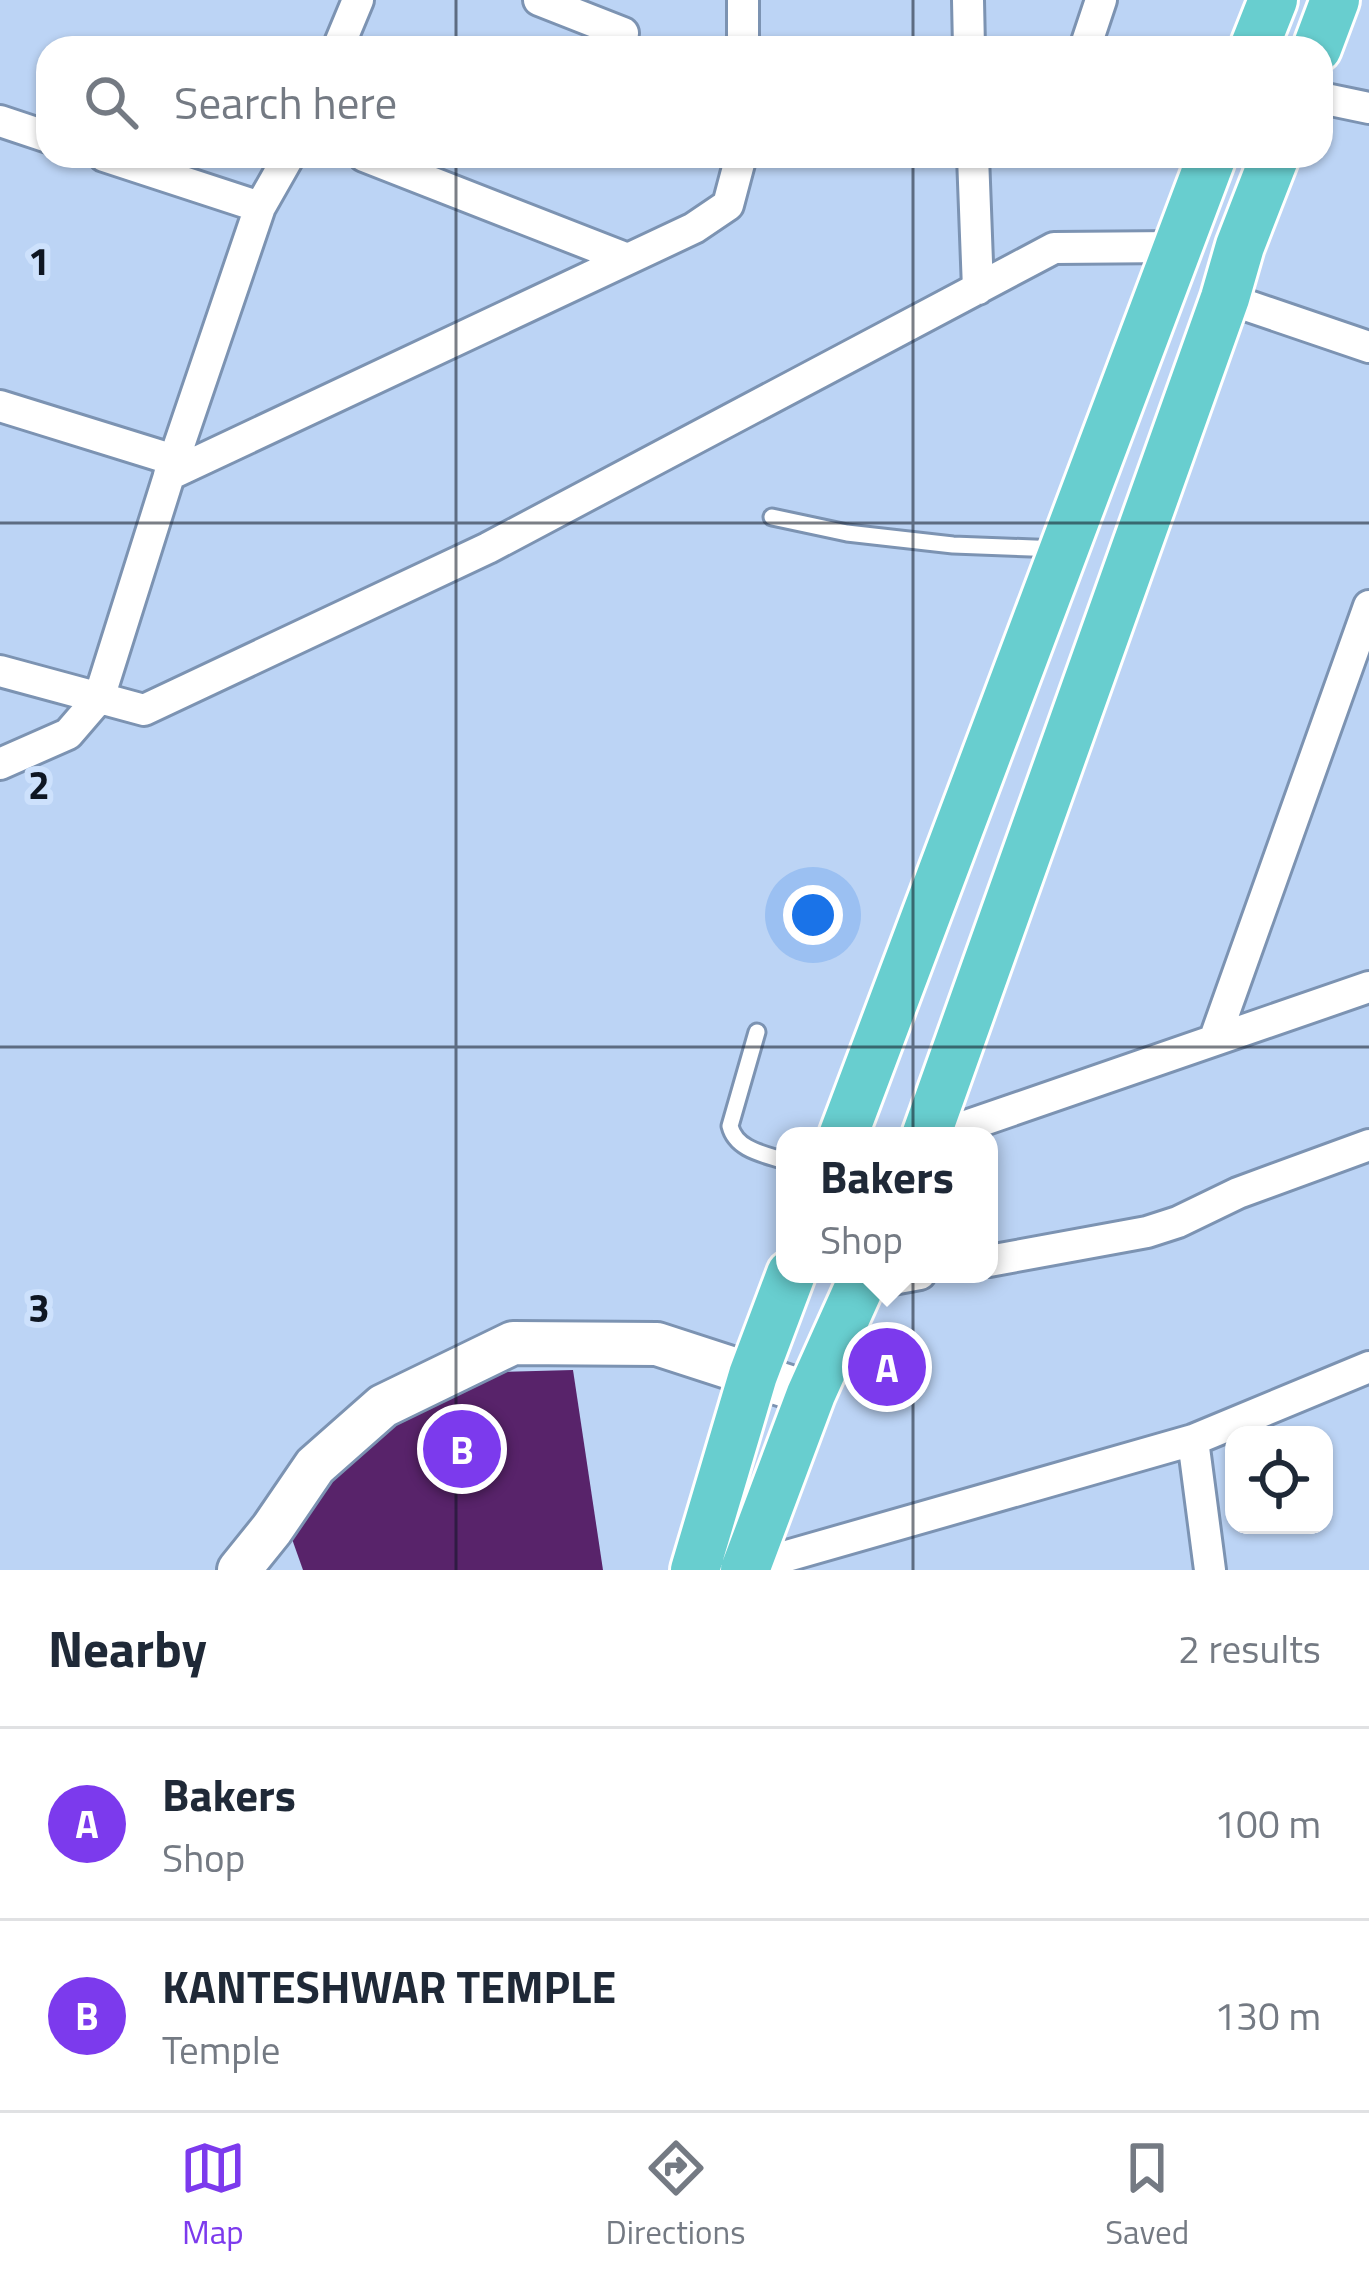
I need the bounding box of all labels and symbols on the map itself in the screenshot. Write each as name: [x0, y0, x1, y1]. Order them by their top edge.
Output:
text: 1: [28, 231, 50, 290]
text: 2: [28, 755, 50, 814]
your location: [783, 885, 843, 945]
text: 3: [28, 1278, 50, 1337]
pin: A: [848, 1322, 926, 1412]
pin: B: [423, 1404, 501, 1494]

